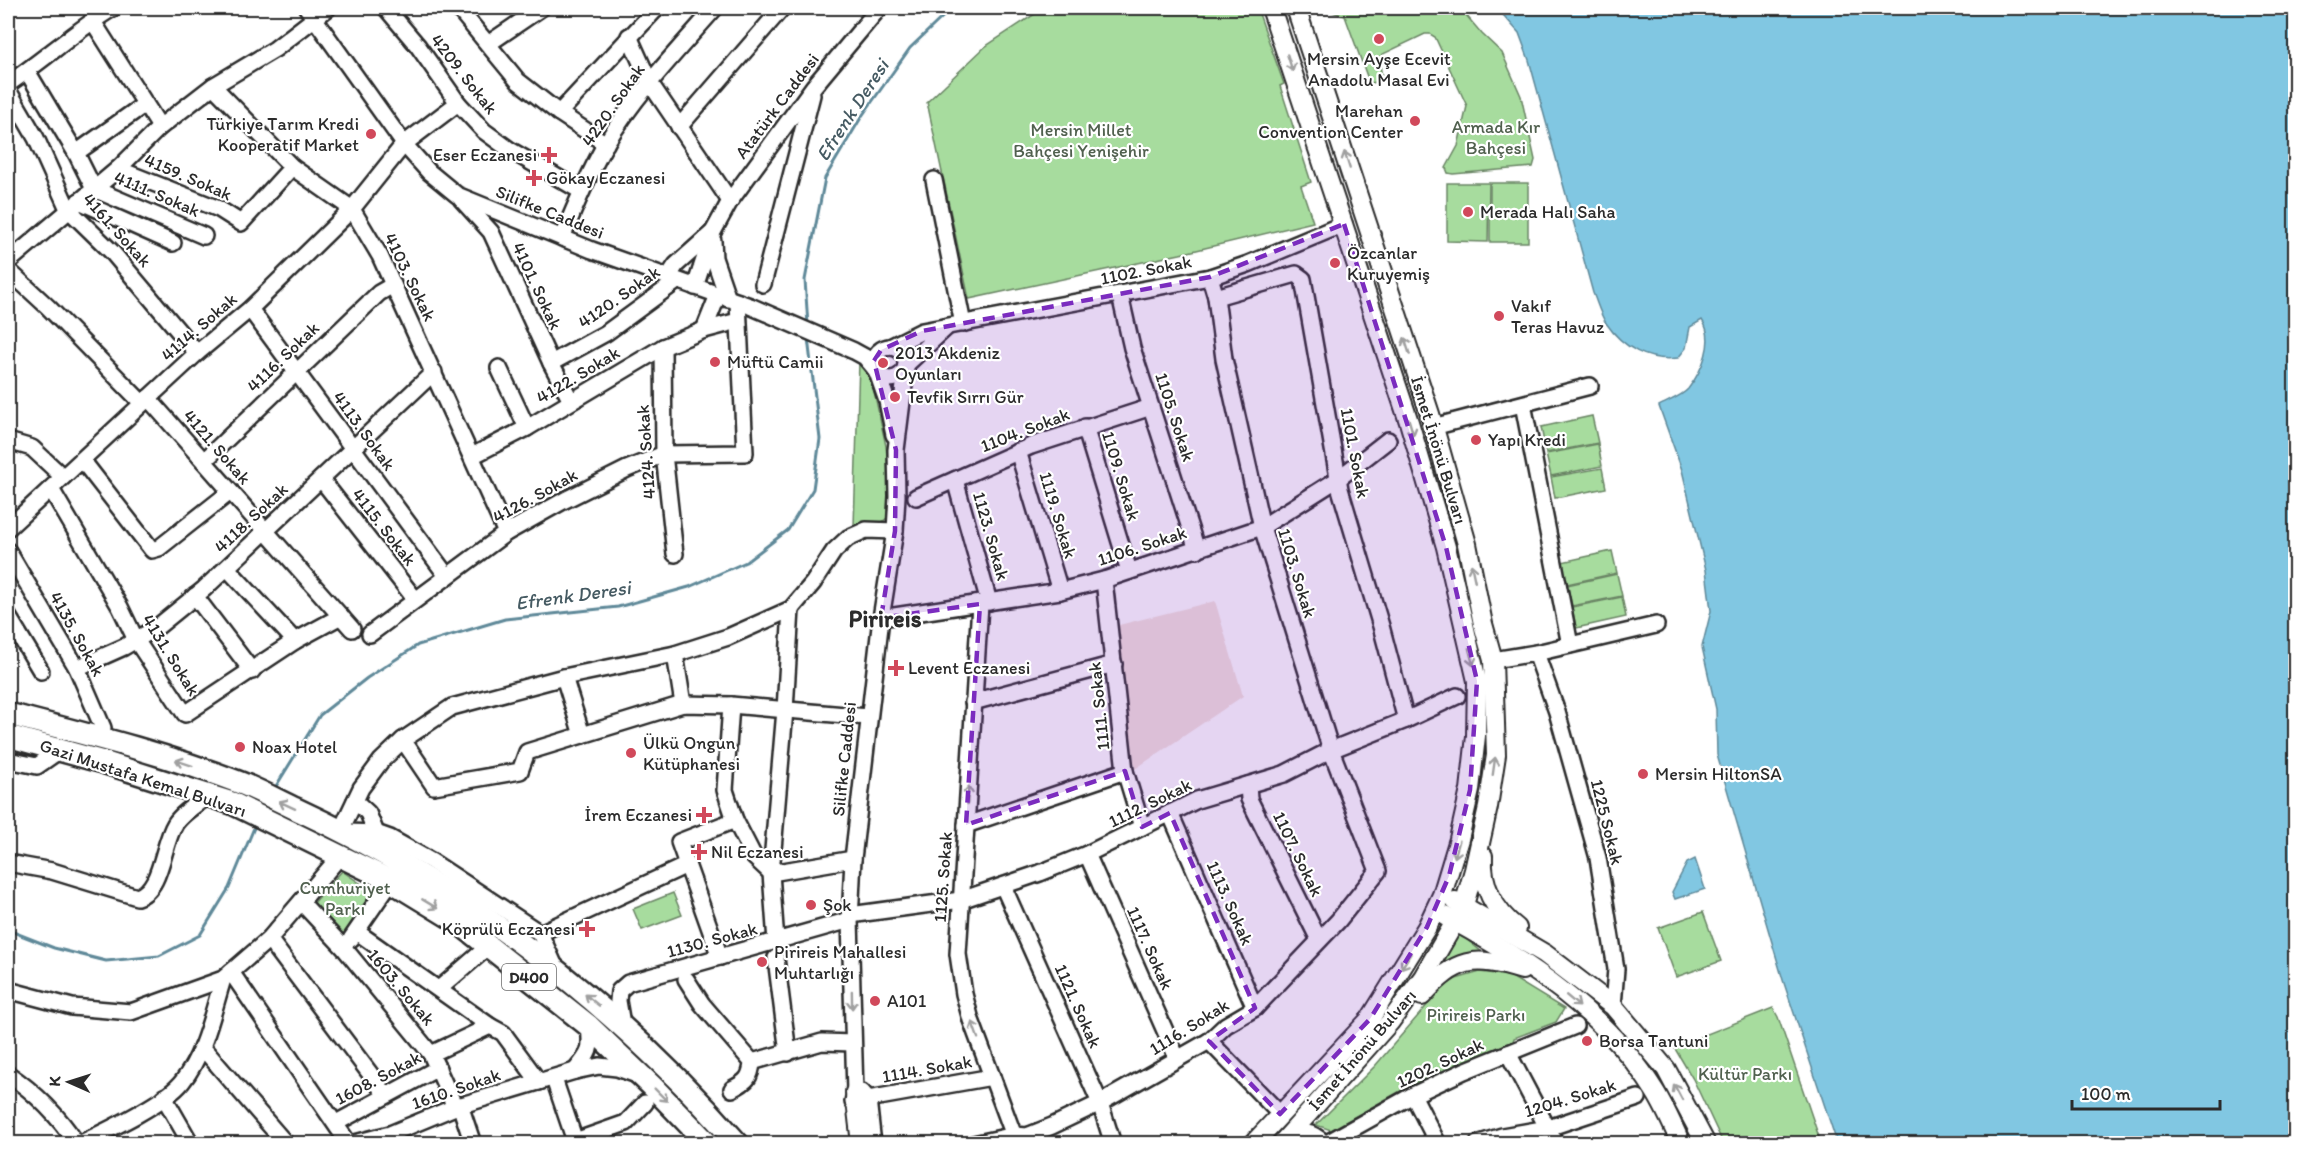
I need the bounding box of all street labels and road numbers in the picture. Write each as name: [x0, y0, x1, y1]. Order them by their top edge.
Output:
street label: 4209. Sokak: [426, 29, 502, 119]
street label: Atatürk Caddesi: [730, 49, 824, 163]
street label: 4220. Sokak: [576, 59, 650, 151]
street label: 4159. Sokak: [141, 149, 235, 205]
street label: 4111. Sokak: [111, 166, 203, 222]
street label: Silifke Caddesi: [493, 180, 607, 244]
street label: 4161. Sokak: [78, 188, 156, 272]
street label: 4103. Sokak: [379, 229, 441, 325]
street label: 4101. Sokak: [507, 239, 567, 333]
street label: 1102. Sokak: [1099, 250, 1193, 290]
street label: 4120. Sokak: [574, 261, 664, 333]
street label: 4114. Sokak: [157, 288, 241, 366]
street label: 4116. Sokak: [242, 317, 324, 397]
street label: 4122. Sokak: [532, 342, 624, 408]
street label: 1105. Sokak: [1150, 370, 1200, 464]
street label: İsmet İnönü Bulvarı: [1406, 373, 1472, 527]
street label: 4113. Sokak: [328, 387, 400, 475]
street label: 1104. Sokak: [977, 403, 1073, 457]
street label: 4124. Sokak: [632, 404, 660, 500]
street label: 4121. Sokak: [178, 405, 256, 489]
street label: 1101. Sokak: [1335, 406, 1375, 500]
street label: 1109. Sokak: [1097, 429, 1145, 523]
street label: 4126. Sokak: [489, 464, 581, 528]
street label: 1119. Sokak: [1034, 469, 1082, 561]
street label: 4118. Sokak: [210, 478, 292, 558]
street label: 4115. Sokak: [347, 484, 421, 570]
street label: 1123. Sokak: [968, 489, 1014, 583]
street label: 1106. Sokak: [1095, 521, 1189, 571]
street label: 1103. Sokak: [1273, 525, 1321, 621]
street label: 4135. Sokak: [45, 588, 109, 680]
street label: 4131. Sokak: [137, 610, 205, 700]
street label: 1111. Sokak: [1083, 661, 1115, 751]
street label: Silifke Caddesi: [827, 701, 861, 817]
street label: Gazi Mustafa Kemal Bulvarı: [37, 734, 249, 822]
street label: 1112. Sokak: [1105, 773, 1195, 833]
street label: 1225 Sokak: [1586, 777, 1628, 867]
street label: 1107. Sokak: [1268, 808, 1328, 900]
street label: 1125. Sokak: [929, 831, 957, 923]
street label: 1113. Sokak: [1202, 857, 1258, 949]
street label: 1117. Sokak: [1122, 903, 1178, 993]
street label: 1130. Sokak: [664, 917, 760, 963]
street label: 1603. Sokak: [362, 944, 440, 1030]
street label: 1121. Sokak: [1050, 961, 1106, 1051]
road number: D400: [502, 964, 556, 990]
street label: İsmet İnönü Bulvarı: [1303, 985, 1421, 1115]
street label: 1116. Sokak: [1145, 994, 1233, 1060]
street label: 1202. Sokak: [1393, 1033, 1487, 1093]
street label: 1608. Sokak: [331, 1046, 425, 1110]
street label: 1114. Sokak: [880, 1050, 974, 1088]
street label: 1610. Sokak: [409, 1064, 503, 1114]
street label: 1204. Sokak: [1521, 1074, 1619, 1122]

